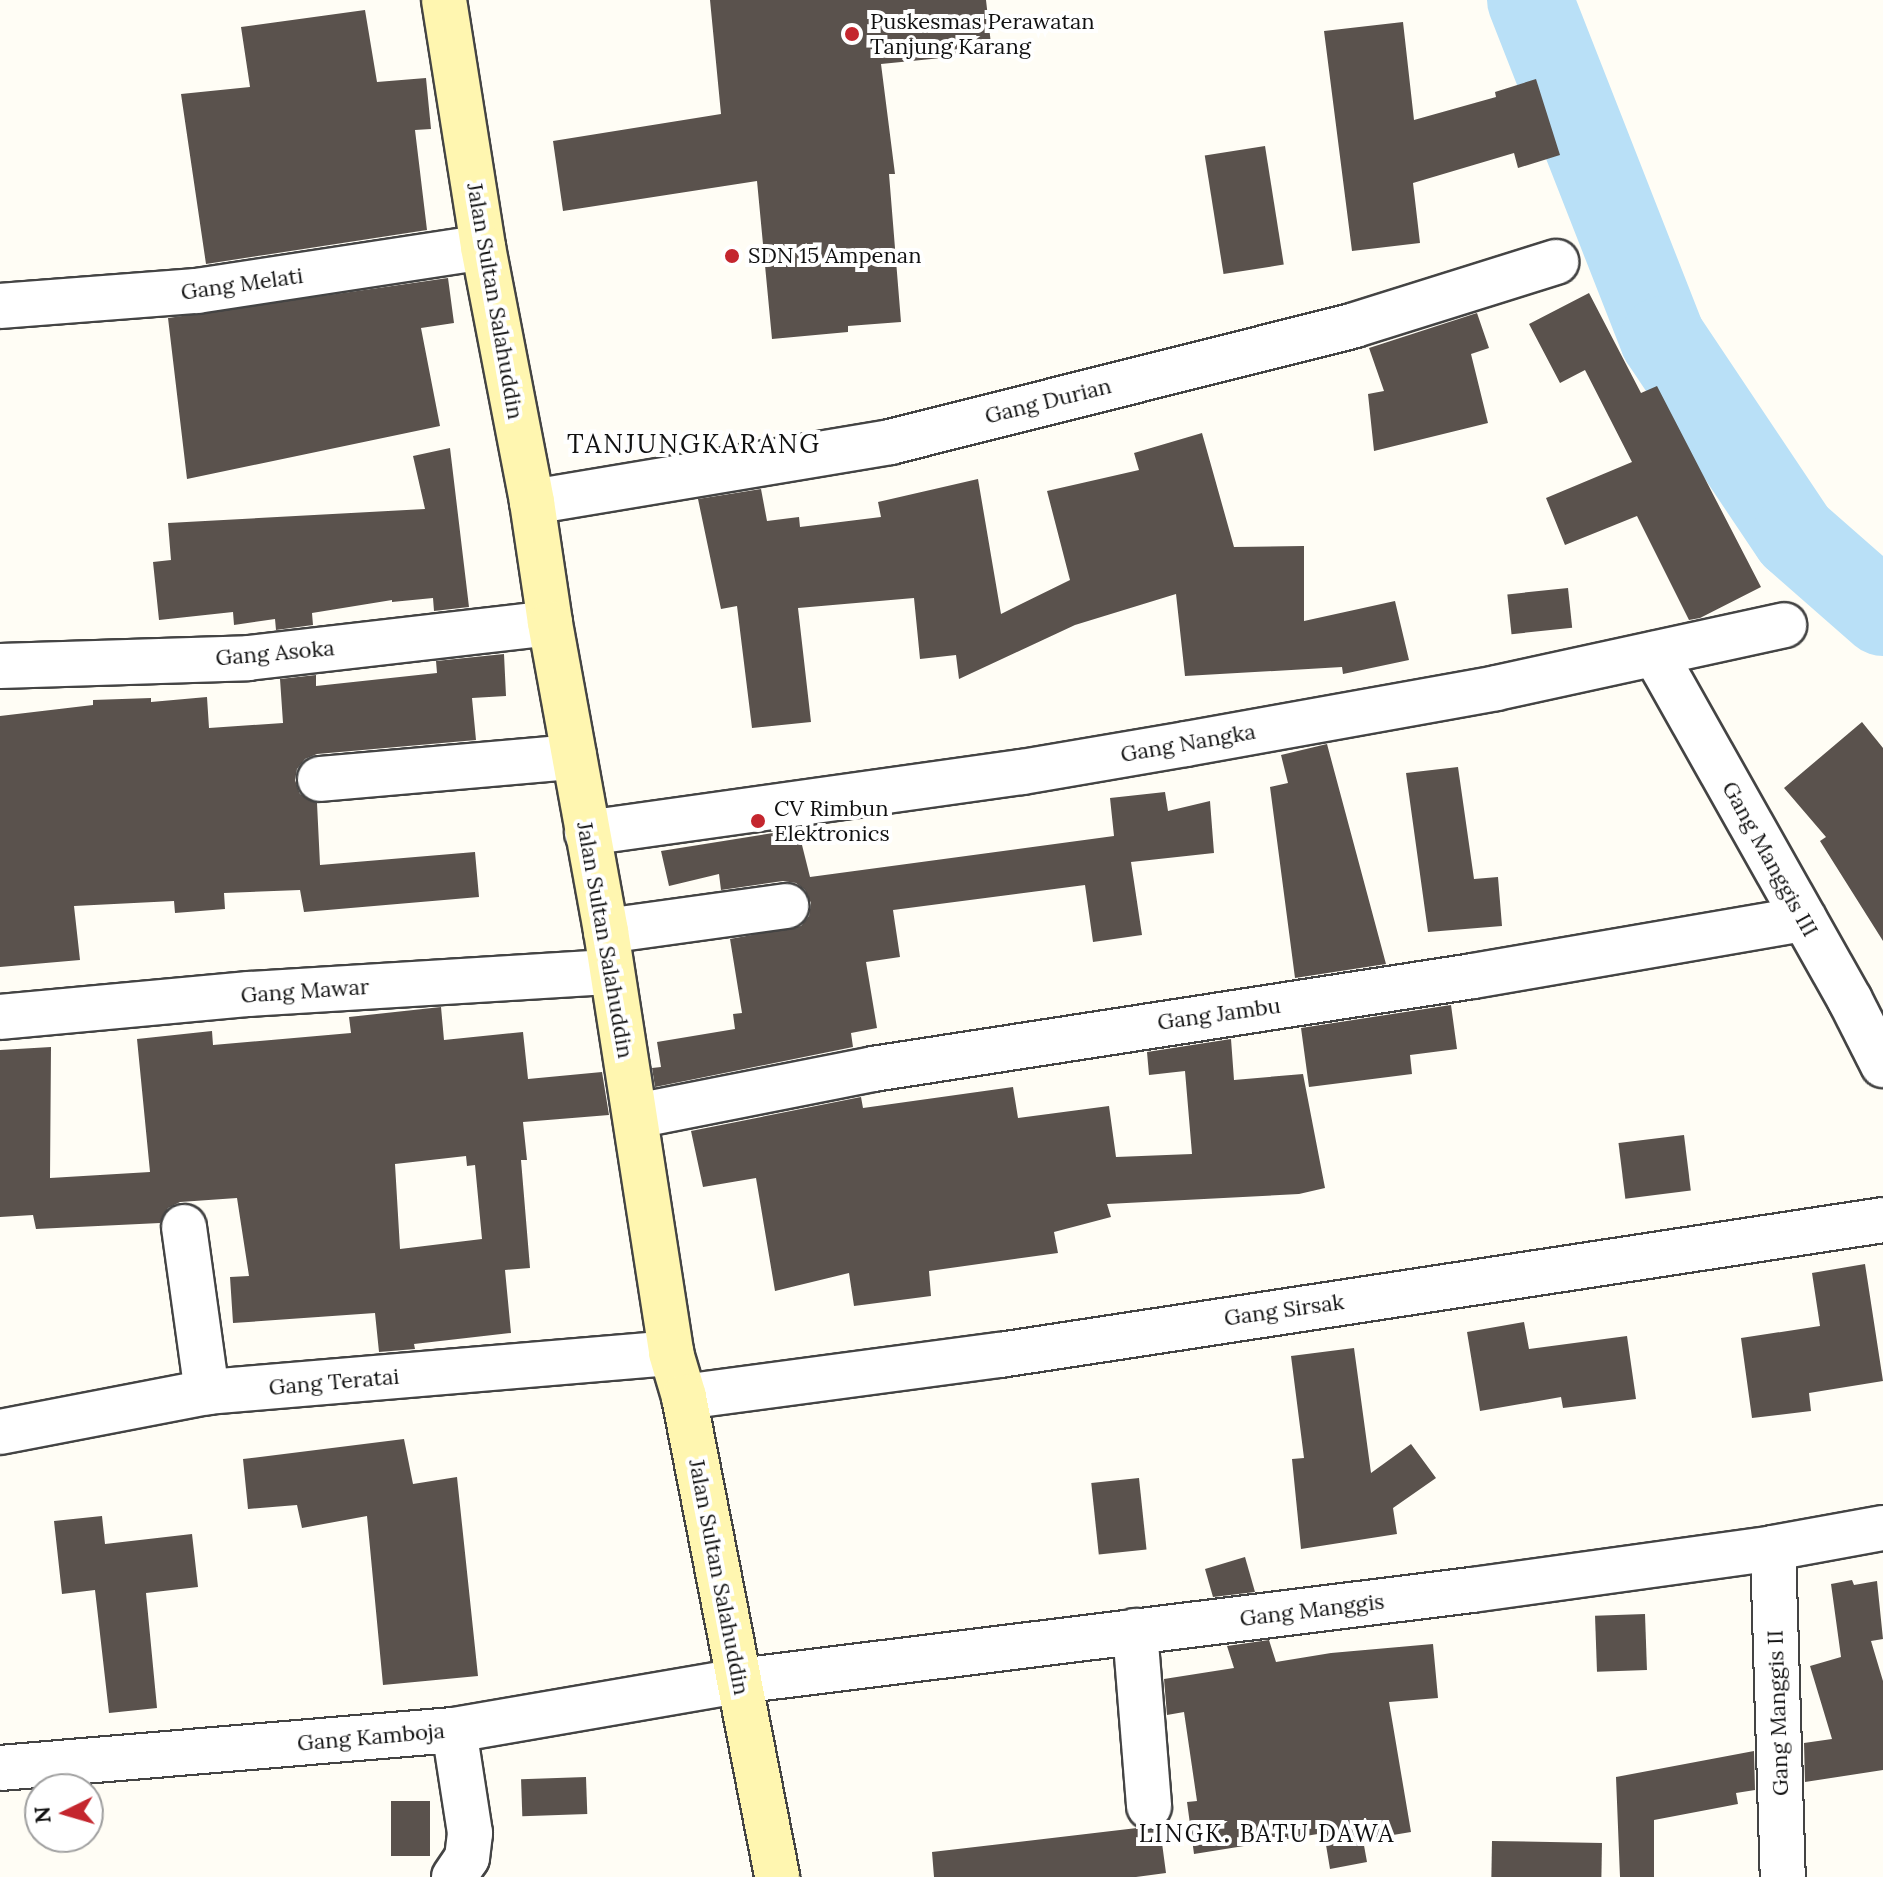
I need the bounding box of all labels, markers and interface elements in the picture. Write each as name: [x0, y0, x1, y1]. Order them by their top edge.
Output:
place label: Puskesmas Perawatan Tanjung Karang: [870, 8, 1095, 60]
marker: Puskesmas Perawatan Tanjung Karang: [841, 23, 863, 45]
street label: Jalan Sultan Salahuddin: [461, 181, 529, 421]
place label: SDN 15 Ampenan: [748, 243, 922, 269]
marker: SDN 15 Ampenan: [723, 247, 741, 265]
street label: Gang Melati: [179, 262, 305, 306]
street label: Gang Durian: [982, 373, 1114, 429]
district label: TANJUNGKARANG: [567, 428, 821, 460]
street label: Gang Asoka: [214, 635, 336, 671]
street label: Gang Nangka: [1118, 718, 1258, 768]
street label: Gang Manggis III: [1716, 777, 1824, 941]
place label: CV Rimbun Elektronics: [774, 795, 890, 846]
marker: CV Rimbun Elektronics: [749, 812, 767, 830]
street label: Jalan Sultan Salahuddin: [571, 820, 639, 1060]
street label: Gang Mawar: [240, 973, 370, 1009]
street label: Gang Jambu: [1156, 992, 1282, 1036]
street label: Gang Sirsak: [1222, 1289, 1346, 1331]
street label: Gang Teratai: [268, 1363, 400, 1401]
street label: Jalan Sultan Salahuddin: [683, 1457, 755, 1697]
street label: Gang Manggis: [1238, 1588, 1386, 1632]
street label: Gang Manggis II: [1762, 1630, 1794, 1796]
street label: Gang Kamboja: [296, 1717, 446, 1757]
north arrow: [24, 1773, 104, 1853]
text: N: [27, 1805, 57, 1825]
district label: LINGK. BATU DAWA: [1139, 1820, 1395, 1848]

